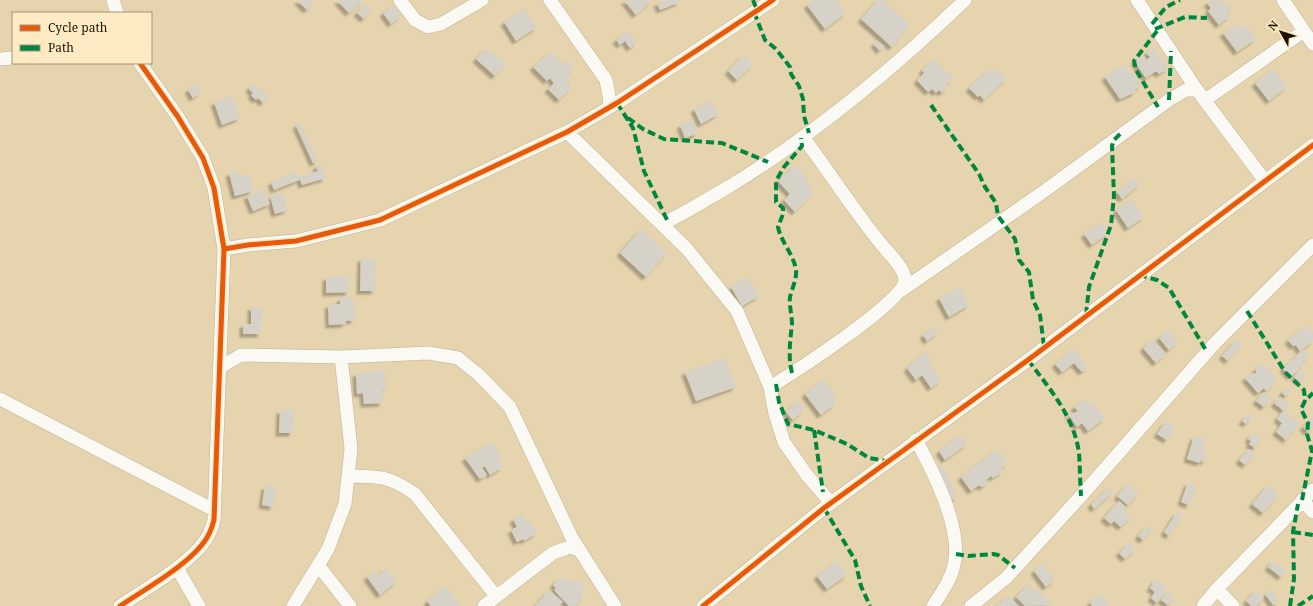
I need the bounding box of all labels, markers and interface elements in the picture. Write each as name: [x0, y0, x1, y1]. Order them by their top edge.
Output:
legend: [12, 12, 152, 64]
north arrow: [1261, 12, 1301, 52]
text: N: [1264, 17, 1282, 33]
text: Cycle path: [48, 19, 108, 36]
text: Path: [48, 39, 74, 56]

